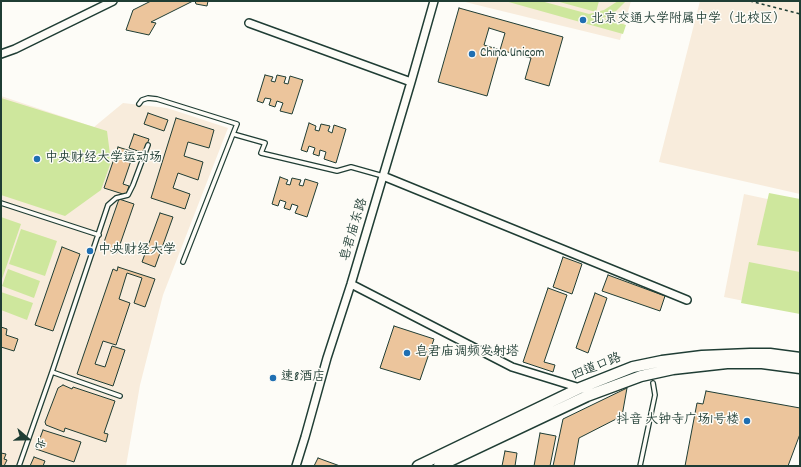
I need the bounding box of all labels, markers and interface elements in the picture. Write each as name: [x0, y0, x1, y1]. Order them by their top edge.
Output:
place label: 北京交通大学附属中学（北校区）: [591, 12, 786, 28]
marker: 北京交通大学附属中学（北校区）: [578, 15, 588, 25]
place label: China Unicom: [480, 46, 544, 62]
marker: China Unicom: [467, 49, 477, 59]
place label: 中央财经大学运动场: [45, 151, 162, 167]
marker: 中央财经大学运动场: [32, 154, 42, 164]
street label: 皂君庙东路: [338, 197, 372, 263]
place label: 中央财经大学: [98, 243, 176, 259]
marker: 中央财经大学: [85, 246, 95, 256]
place label: 皂君庙调频发射塔: [415, 345, 519, 361]
marker: 皂君庙调频发射塔: [402, 348, 412, 358]
street label: 四道口路: [570, 351, 624, 385]
place label: 速8酒店: [281, 370, 325, 386]
marker: 速8酒店: [268, 373, 278, 383]
place label: 抖音 大钟寺广场1号楼: [616, 413, 739, 429]
marker: 抖音 大钟寺广场1号楼: [742, 416, 752, 426]
north arrow: [8, 419, 48, 459]
text: 北: [30, 435, 49, 451]

